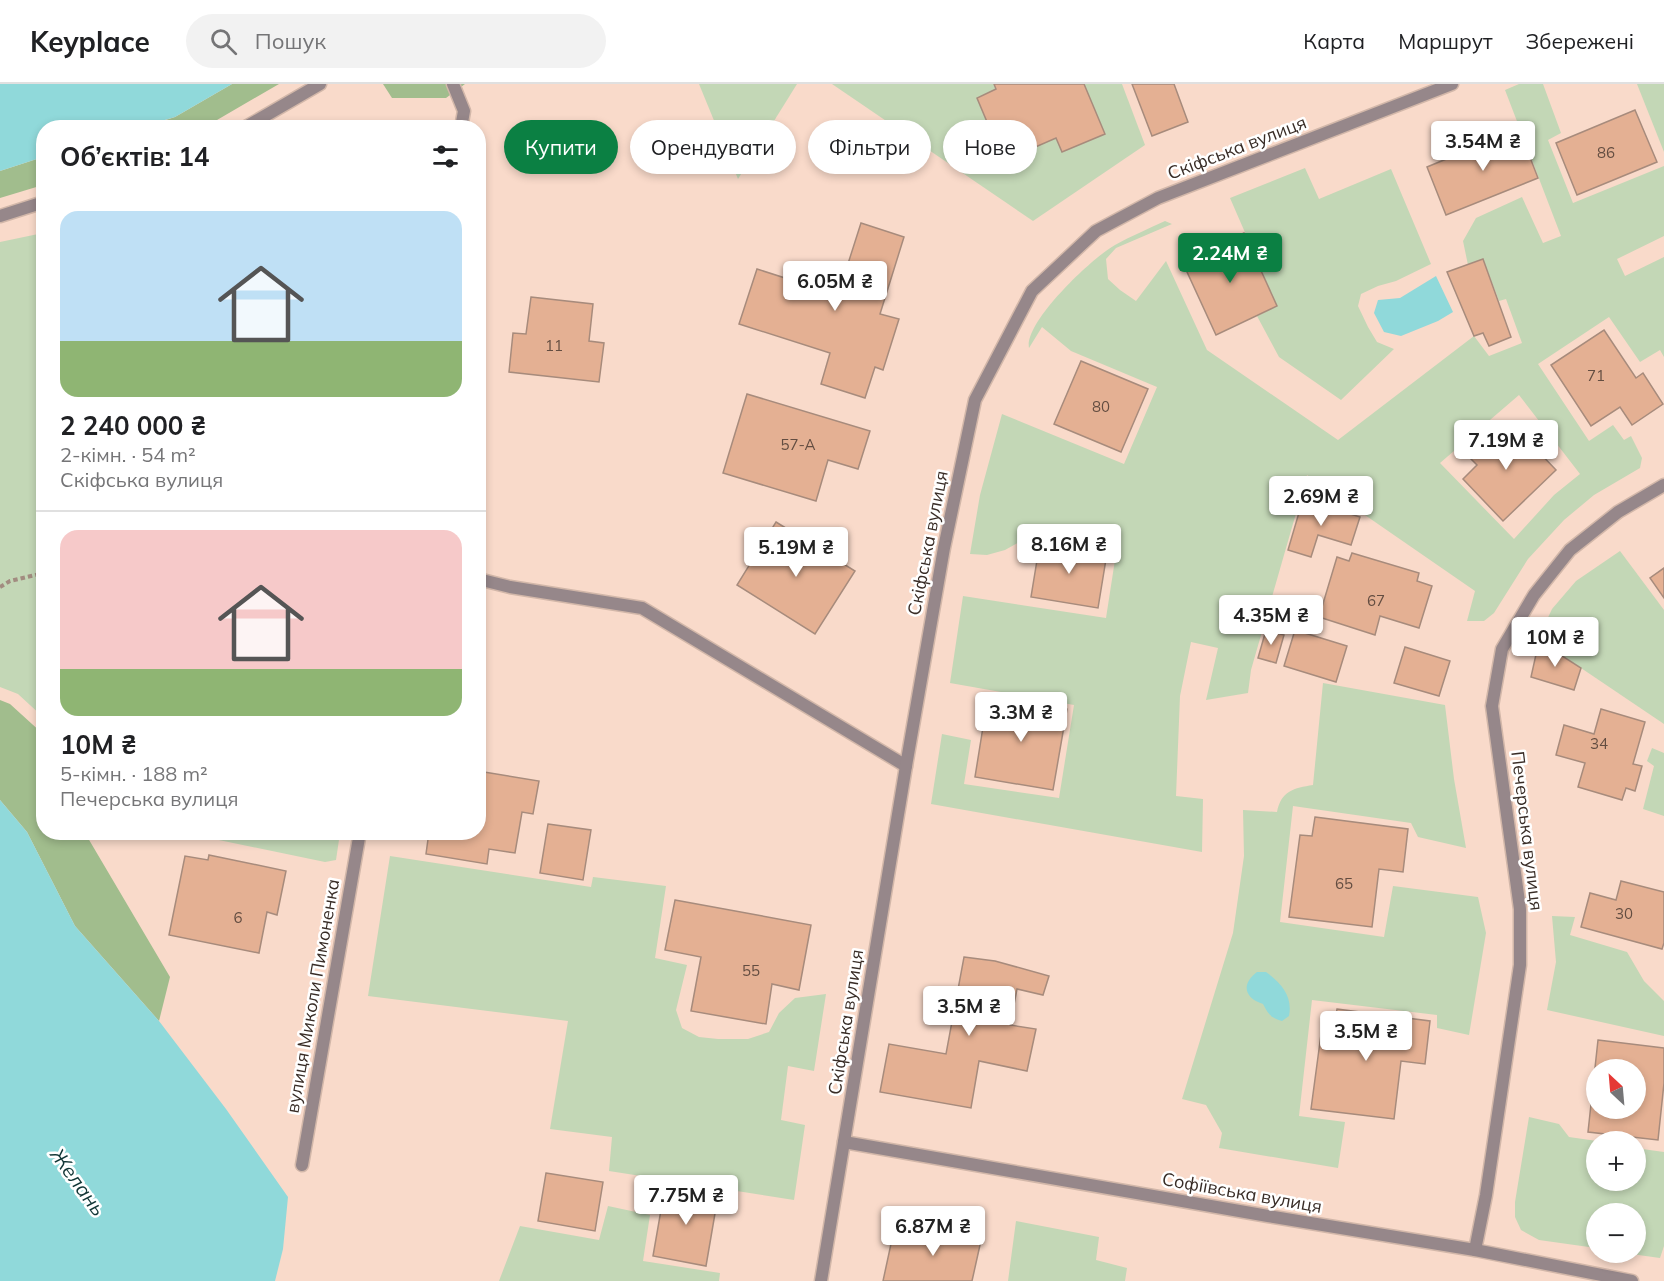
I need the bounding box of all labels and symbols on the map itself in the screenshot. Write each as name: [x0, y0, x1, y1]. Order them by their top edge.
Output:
street label: Скіфська вулиця: [1164, 110, 1310, 185]
pin: 3.54M ₴: [1428, 121, 1538, 172]
house number: 86: [1597, 143, 1615, 162]
pin: 2.24M ₴: [1175, 233, 1285, 284]
pin: 6.05M ₴: [780, 261, 890, 312]
house number: 11: [545, 336, 563, 355]
house number: 71: [1587, 366, 1605, 385]
house number: 80: [1092, 397, 1110, 416]
pin: 7.19M ₴: [1451, 420, 1561, 471]
house number: 57-А: [780, 435, 816, 454]
street label: Скіфська вулиця: [902, 469, 953, 617]
pin: 2.69M ₴: [1266, 476, 1376, 527]
pin: 8.16M ₴: [1014, 524, 1124, 575]
pin: 5.19M ₴: [741, 527, 851, 578]
house number: 67: [1367, 591, 1385, 610]
pin: 4.35M ₴: [1216, 595, 1326, 646]
pin: 10M ₴: [1513, 617, 1597, 668]
pin: 3.3M ₴: [972, 692, 1070, 743]
house number: 34: [1590, 734, 1608, 753]
street label: Печерська вулиця: [1506, 750, 1549, 912]
house number: 65: [1335, 874, 1353, 893]
street label: вулиця Миколи Пимоненка: [281, 877, 344, 1115]
house number: 30: [1615, 904, 1633, 923]
house number: 6: [233, 908, 243, 927]
street label: Скіфська вулиця: [823, 948, 868, 1096]
house number: 55: [742, 961, 760, 980]
pin: 3.5M ₴: [920, 986, 1018, 1037]
pin: 3.5M ₴: [1317, 1011, 1415, 1062]
north arrow: [1586, 1059, 1646, 1119]
water label: Желань: [45, 1142, 111, 1221]
street label: Софіївська вулиця: [1160, 1167, 1324, 1218]
pin: 7.75M ₴: [631, 1175, 741, 1226]
pin: 6.87M ₴: [878, 1206, 988, 1257]

